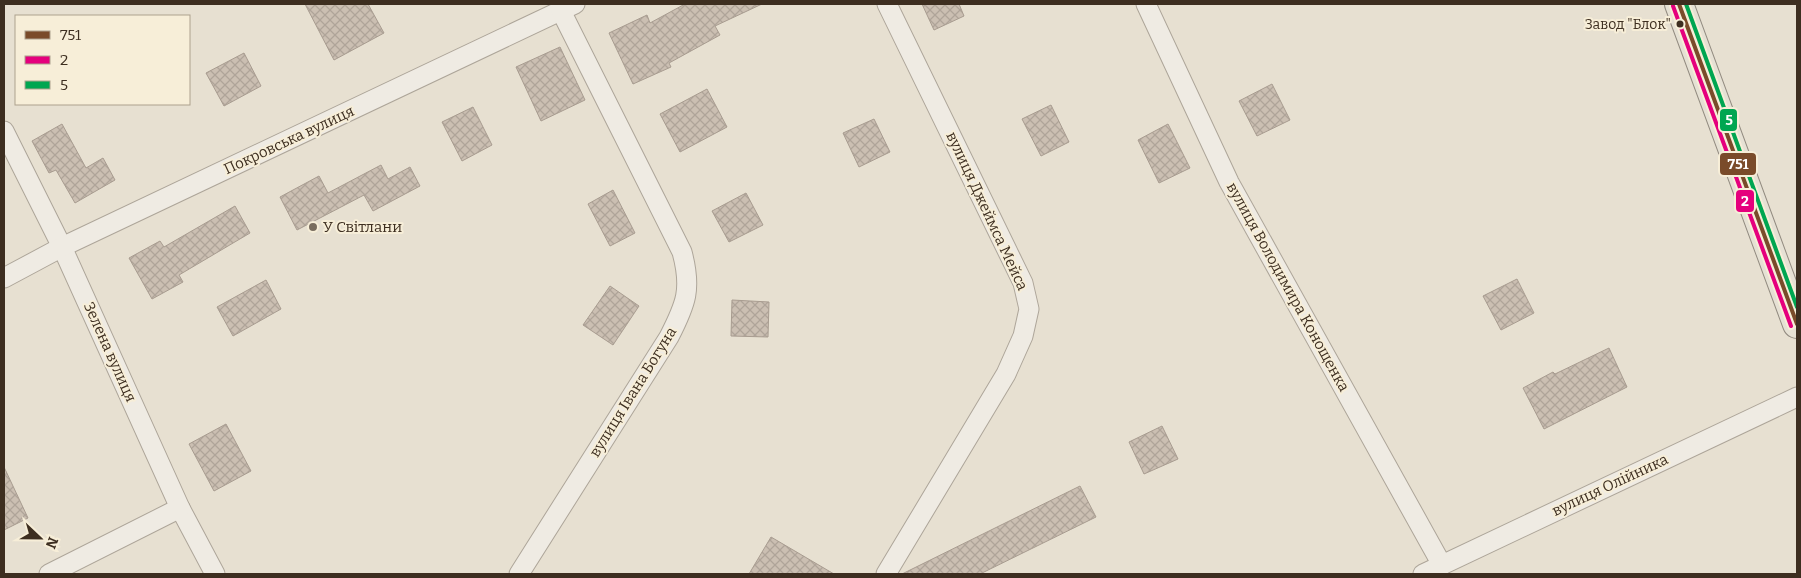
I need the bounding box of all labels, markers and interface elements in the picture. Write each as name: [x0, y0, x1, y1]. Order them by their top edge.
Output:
legend: [15, 15, 190, 105]
place label: Завод "Блок": [1585, 16, 1671, 33]
marker: Завод "Блок": [1675, 19, 1685, 29]
text: 751: [60, 26, 81, 44]
text: 2: [60, 51, 68, 69]
text: 5: [60, 76, 68, 94]
street label: Покровська вулиця: [221, 102, 357, 178]
line badge: 5: [1719, 108, 1738, 132]
text: 5: [1725, 112, 1733, 129]
street label: вулиця Джеймса Мейса: [942, 129, 1032, 293]
line badge: 751: [1719, 152, 1757, 176]
text: 751: [1728, 156, 1748, 173]
street label: вулиця Володимира Конощенка: [1223, 179, 1353, 395]
line badge: 2: [1735, 189, 1755, 213]
text: 2: [1741, 193, 1749, 210]
place label: У Світлани: [323, 218, 402, 236]
marker: У Світлани: [307, 221, 319, 233]
street label: Зелена вулиця: [80, 299, 140, 405]
street label: вулиця Івана Богуна: [586, 324, 680, 460]
street label: вулиця Олійника: [1549, 450, 1671, 520]
north arrow: [15, 513, 65, 563]
text: N: [42, 534, 61, 551]

